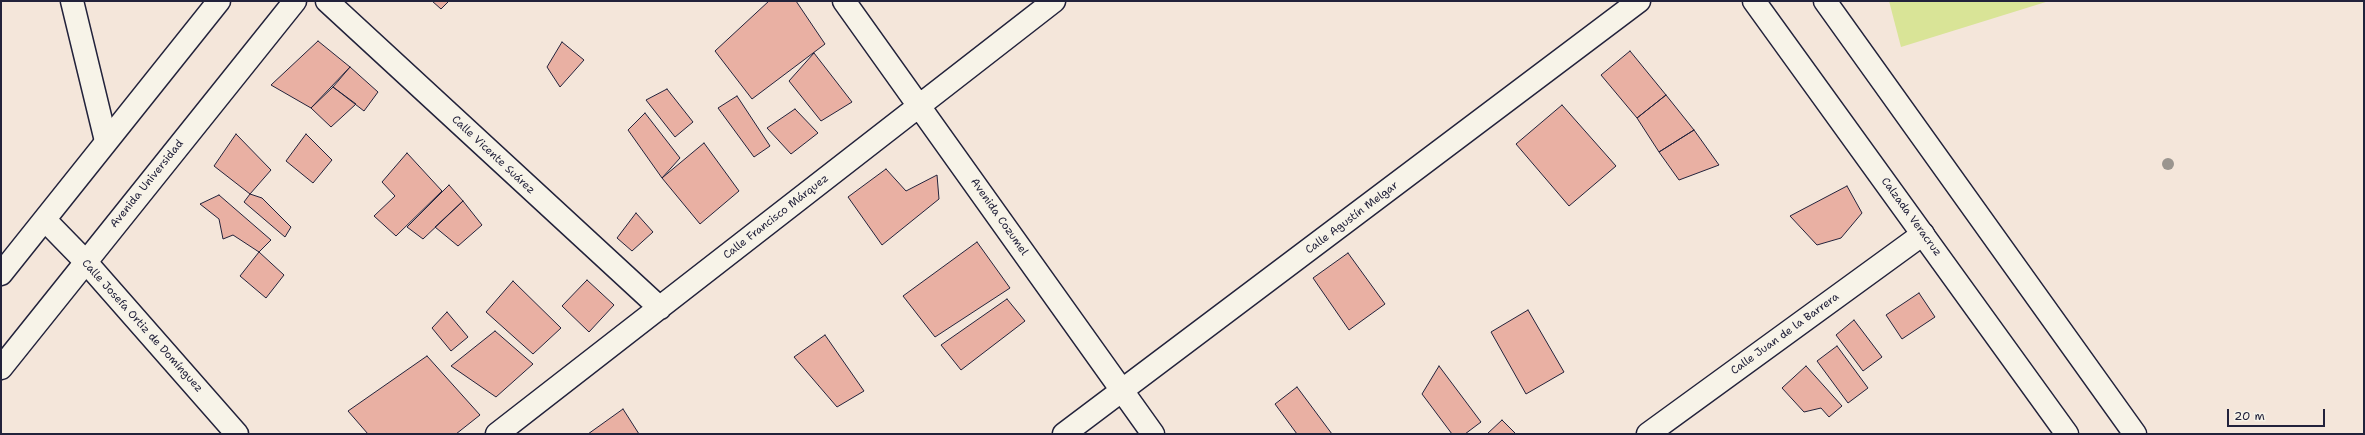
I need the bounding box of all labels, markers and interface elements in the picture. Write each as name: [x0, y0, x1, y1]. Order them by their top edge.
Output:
street label: Calle Vicente Suárez: [449, 113, 537, 197]
street label: Avenida Universidad: [108, 137, 186, 231]
street label: Calle Francisco Márquez: [721, 172, 831, 262]
street label: Calzada Veracruz: [1878, 175, 1944, 259]
street label: Avenida Cozumel: [967, 176, 1031, 258]
street label: Calle Agustín Melgar: [1303, 179, 1401, 257]
street label: Calle Josefa Ortiz de Domínguez: [79, 257, 205, 395]
street label: Calle Juan de la Barrera: [1728, 290, 1842, 378]
scale bar: [2229, 401, 2327, 427]
text: 20 m: [2234, 408, 2265, 424]

